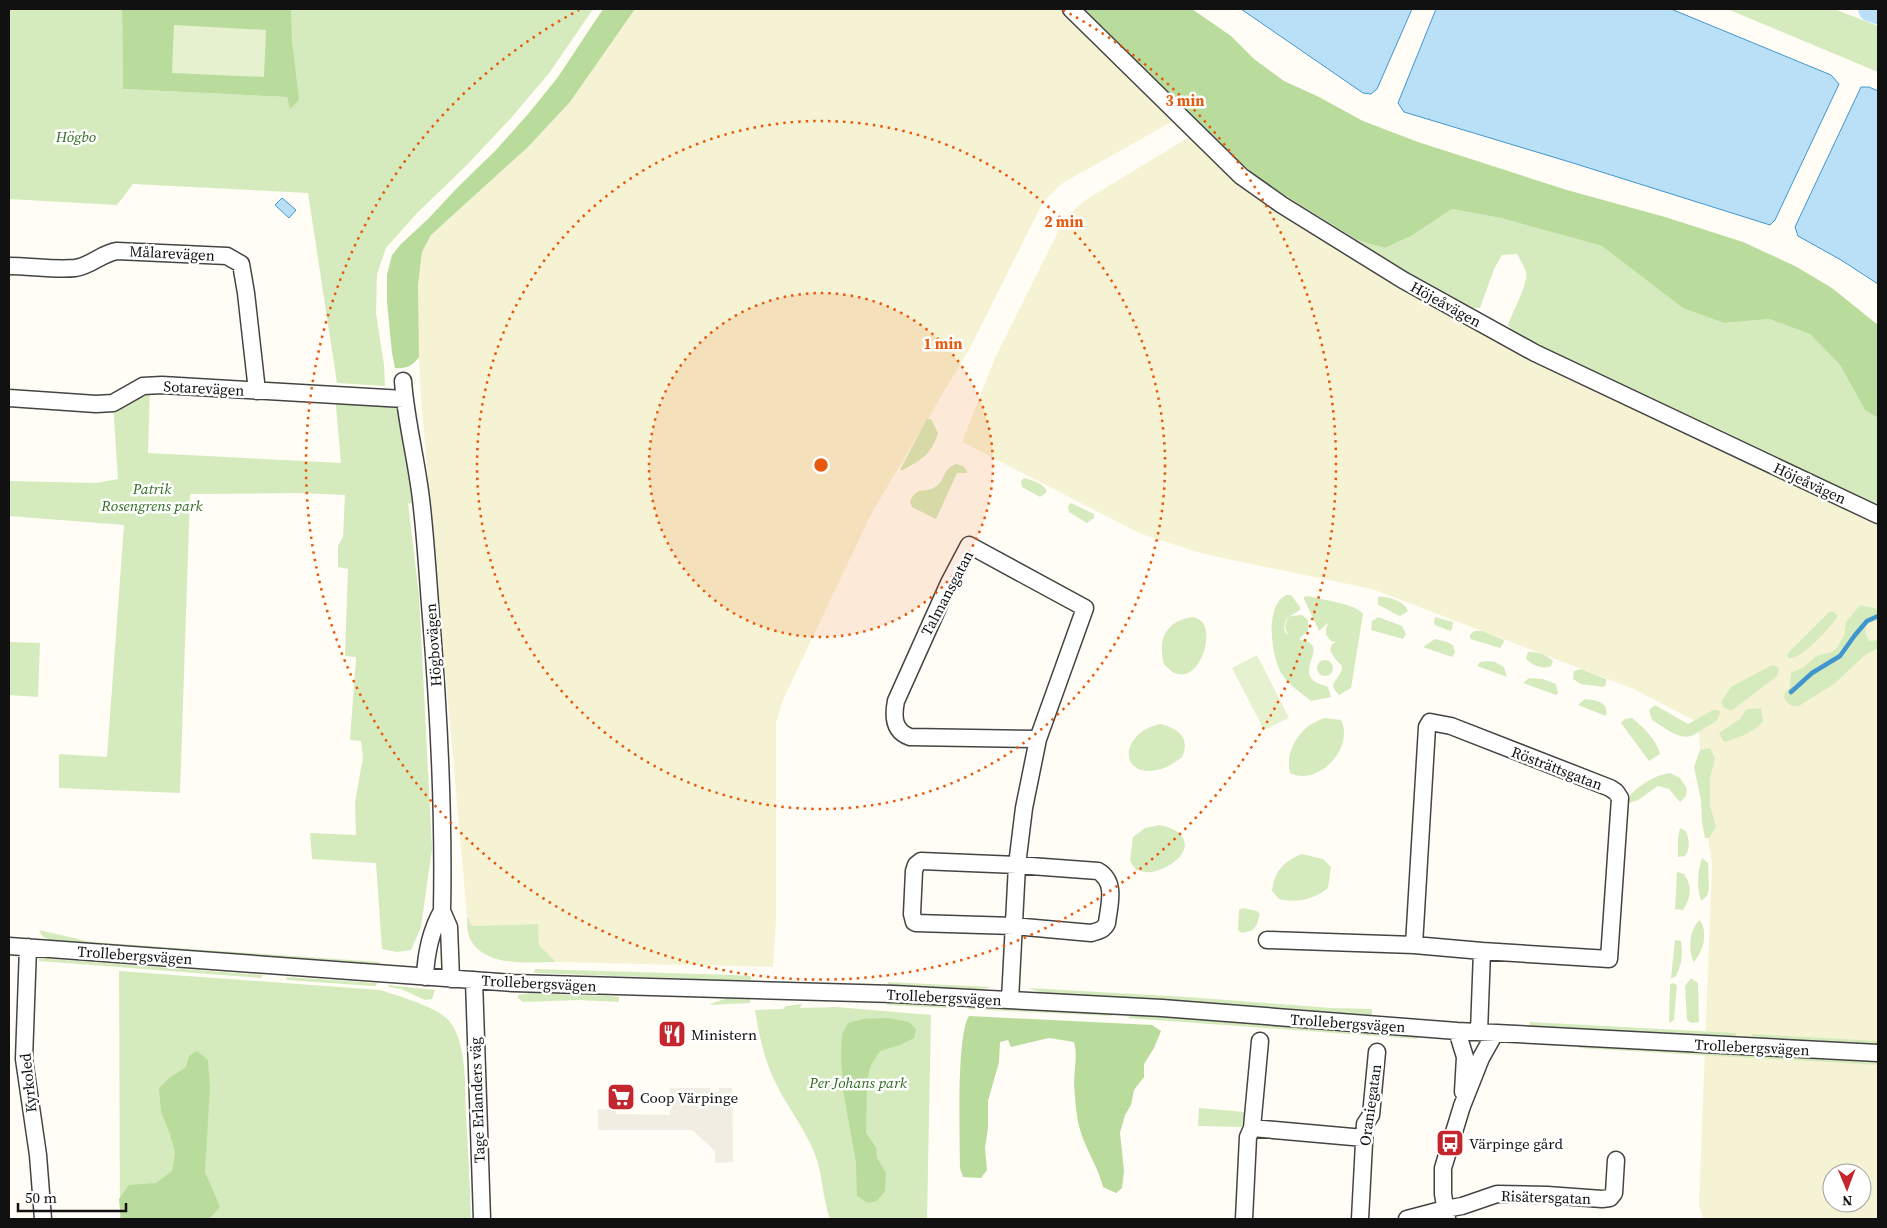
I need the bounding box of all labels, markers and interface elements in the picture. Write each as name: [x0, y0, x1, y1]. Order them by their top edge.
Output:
text: 3 min: [1166, 90, 1204, 111]
park label: Högbo: [55, 126, 96, 147]
text: 2 min: [1045, 211, 1083, 232]
street label: Målarevägen: [129, 240, 215, 266]
street label: Höjeåvägen: [1407, 276, 1485, 332]
text: 1 min: [924, 333, 962, 354]
street label: Sotarevägen: [163, 375, 245, 401]
centre of rings: [812, 456, 830, 474]
street label: Höjeåvägen: [1770, 457, 1850, 509]
park label: Patrik Rosengrens park: [100, 478, 204, 516]
street label: Talmansgatan: [916, 547, 978, 639]
street label: Högbovägen: [420, 603, 446, 687]
street label: Rösträttsgatan: [1508, 741, 1606, 795]
street label: Trollebergsvägen: [77, 941, 193, 969]
street label: Trollebergsvägen: [481, 969, 597, 997]
street label: Trollebergsvägen: [886, 983, 1002, 1011]
street label: Trollebergsvägen: [1290, 1009, 1406, 1037]
restaurant icon: Ministern: [657, 1019, 687, 1049]
place label: Ministern: [691, 1024, 757, 1045]
street label: Trollebergsvägen: [1694, 1033, 1810, 1061]
street label: Tage Erlanders väg: [464, 1037, 490, 1163]
street label: Kyrkoled: [14, 1052, 42, 1114]
street label: Oraniegatan: [1354, 1063, 1386, 1147]
park label: Per Johans park: [808, 1072, 908, 1093]
supermarket icon: Coop Värpinge: [606, 1082, 636, 1112]
place label: Coop Värpinge: [640, 1087, 739, 1108]
bus stop icon: Värpinge gård: [1435, 1128, 1465, 1158]
place label: Värpinge gård: [1469, 1133, 1563, 1154]
north arrow: [1822, 1163, 1872, 1213]
scale bar: [18, 1180, 125, 1212]
street label: Risätersgatan: [1501, 1185, 1591, 1209]
text: 50 m: [25, 1187, 57, 1208]
text: N: [1842, 1191, 1853, 1211]

